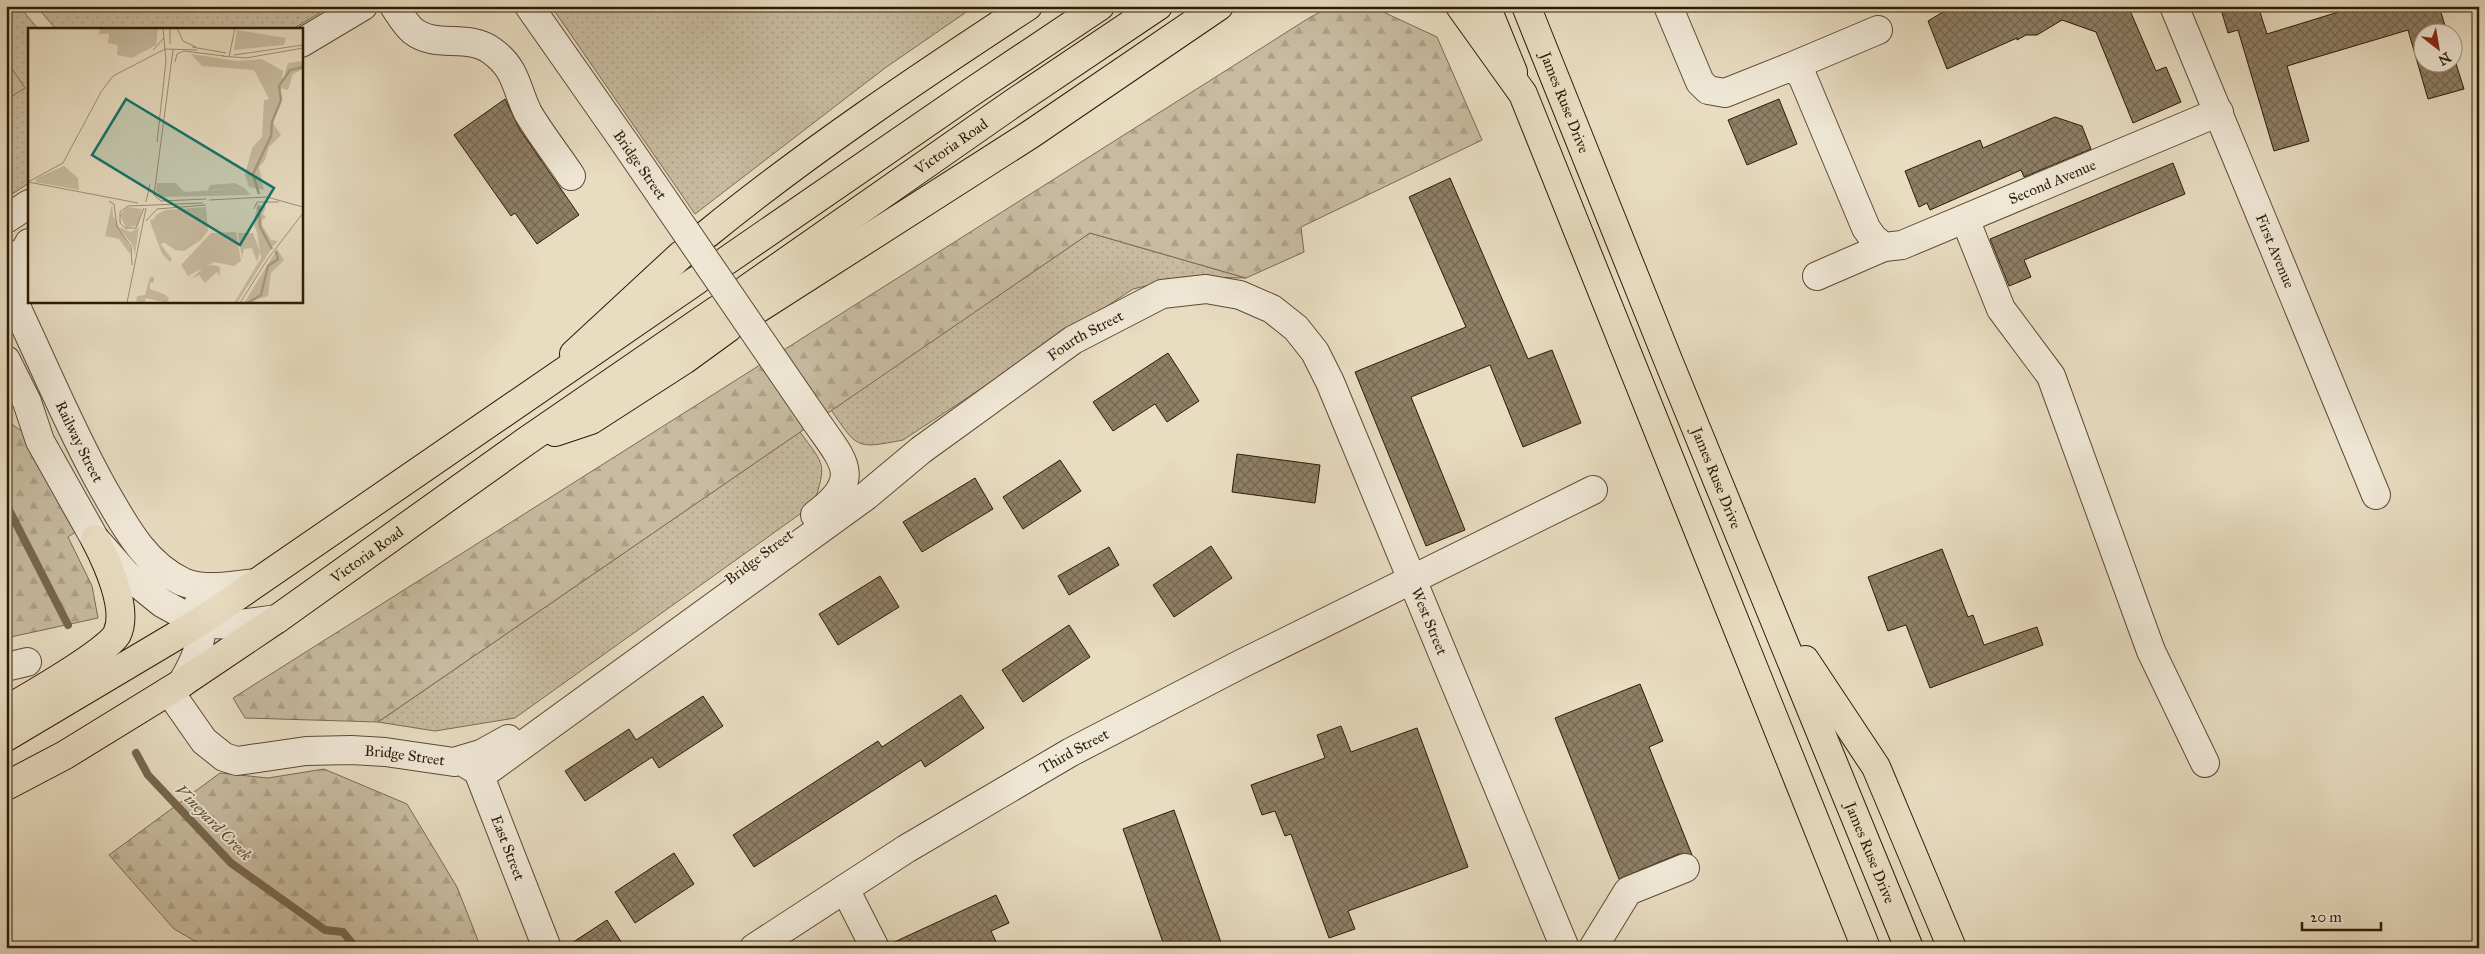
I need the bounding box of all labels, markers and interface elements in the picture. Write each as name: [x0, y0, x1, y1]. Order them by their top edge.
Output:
north arrow: [2412, 22, 2462, 72]
inset map: [28, 28, 302, 302]
street label: James Ruse Drive: [1535, 47, 1593, 156]
text: N: [2435, 48, 2454, 69]
street label: Victoria Road: [910, 114, 992, 179]
street label: Bridge Street: [609, 127, 671, 204]
street label: Second Avenue: [2006, 156, 2099, 208]
street label: First Avenue: [2252, 211, 2299, 291]
street label: Fourth Street: [1044, 306, 1127, 365]
street label: Railway Street: [52, 398, 107, 486]
street label: James Ruse Drive: [1686, 423, 1745, 531]
street label: Victoria Road: [326, 523, 407, 587]
street label: Bridge Street: [721, 525, 797, 589]
street label: West Street: [1407, 585, 1452, 658]
street label: Third Street: [1036, 725, 1113, 777]
street label: Bridge Street: [364, 742, 447, 770]
water label: Vineyard Creek: [171, 780, 256, 865]
street label: James Ruse Drive: [1840, 798, 1899, 906]
street label: East Street: [487, 813, 529, 883]
scale bar: [2302, 899, 2381, 931]
text: 20 m: [2310, 908, 2342, 926]

